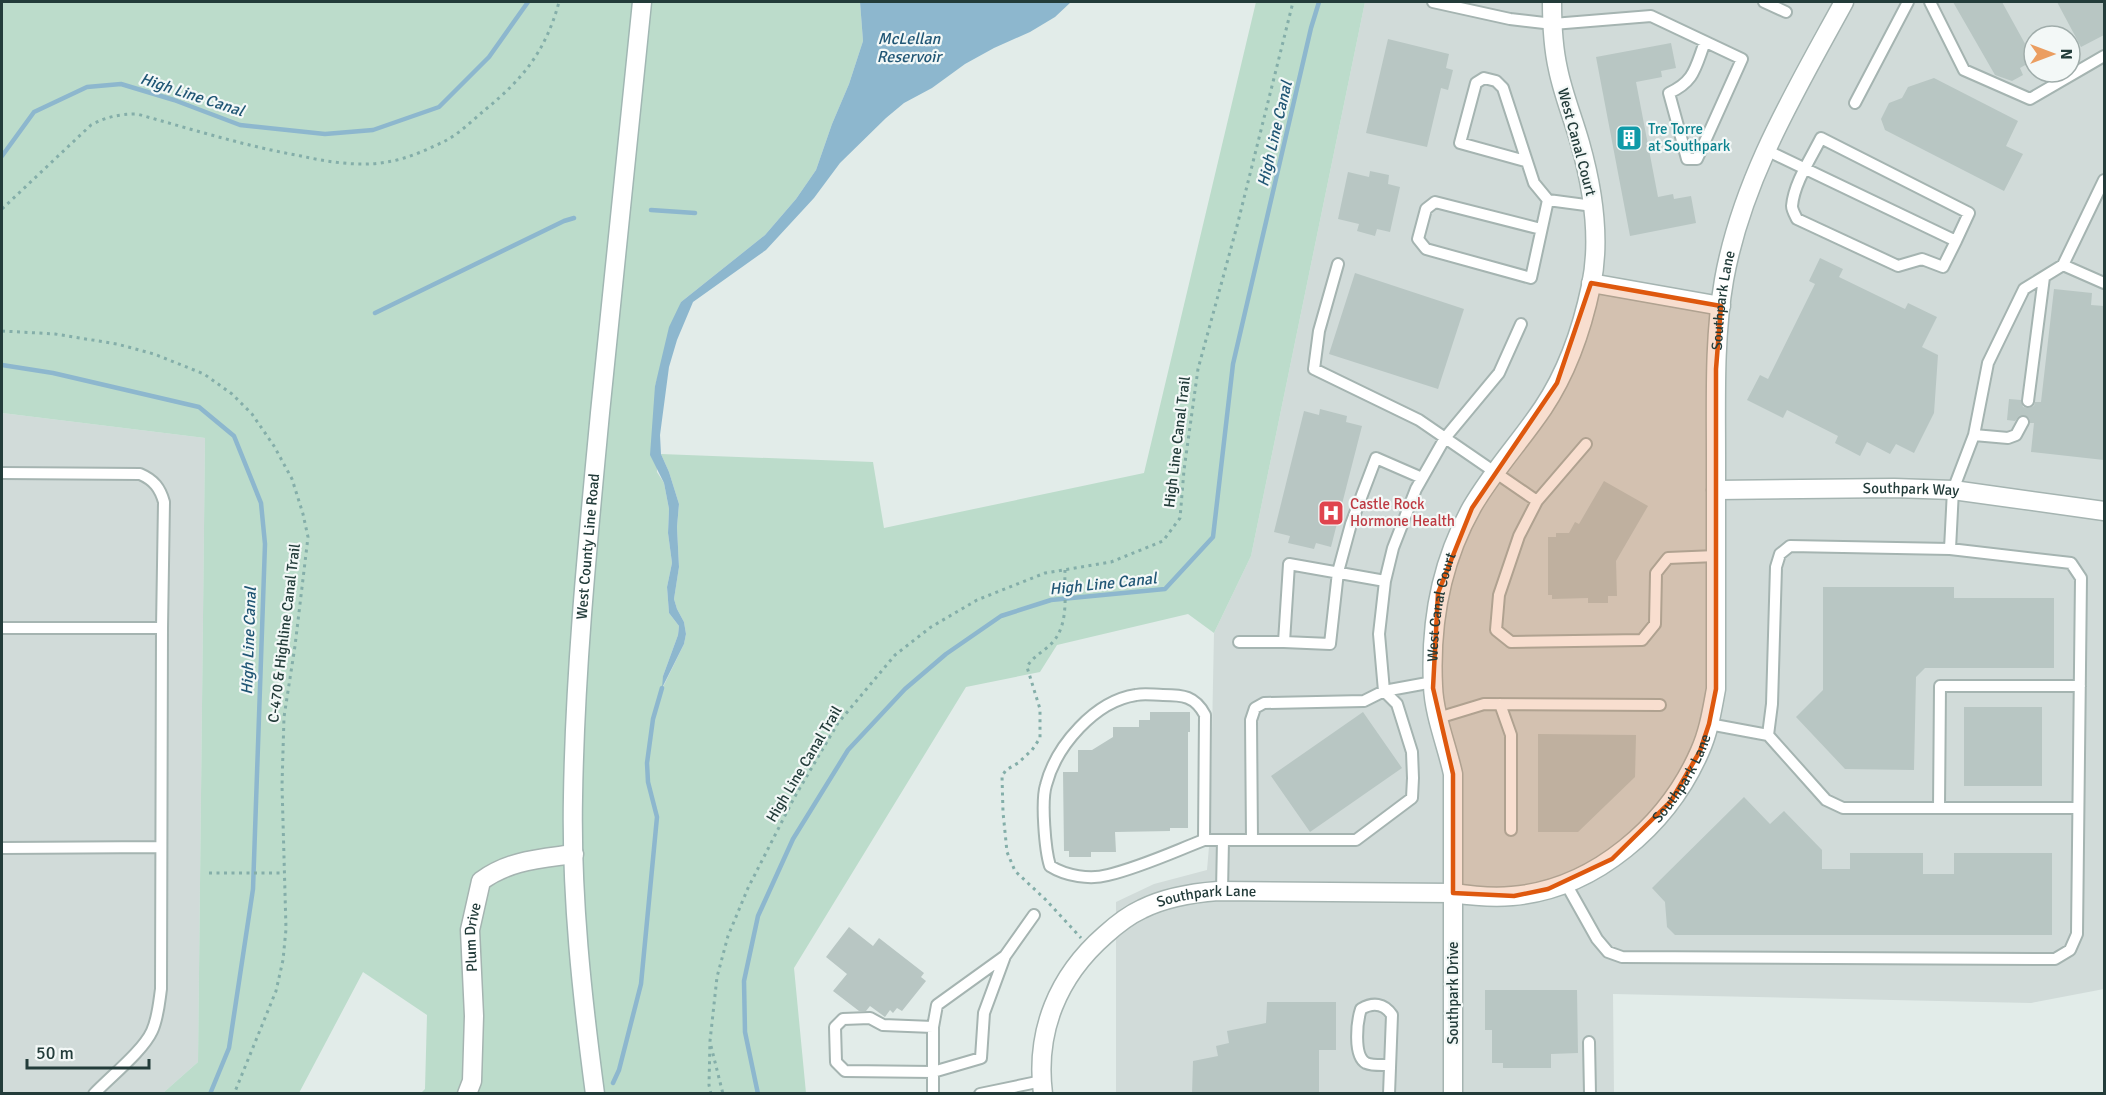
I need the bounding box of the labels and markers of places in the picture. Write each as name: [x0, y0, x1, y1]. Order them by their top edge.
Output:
place label: Tre Torre at Southpark: [1648, 120, 1731, 155]
building icon: Tre Torre at Southpark: [1614, 123, 1644, 153]
place label: Castle Rock Hormone Health: [1350, 495, 1455, 530]
hospital icon: Castle Rock Hormone Health: [1316, 498, 1346, 528]

